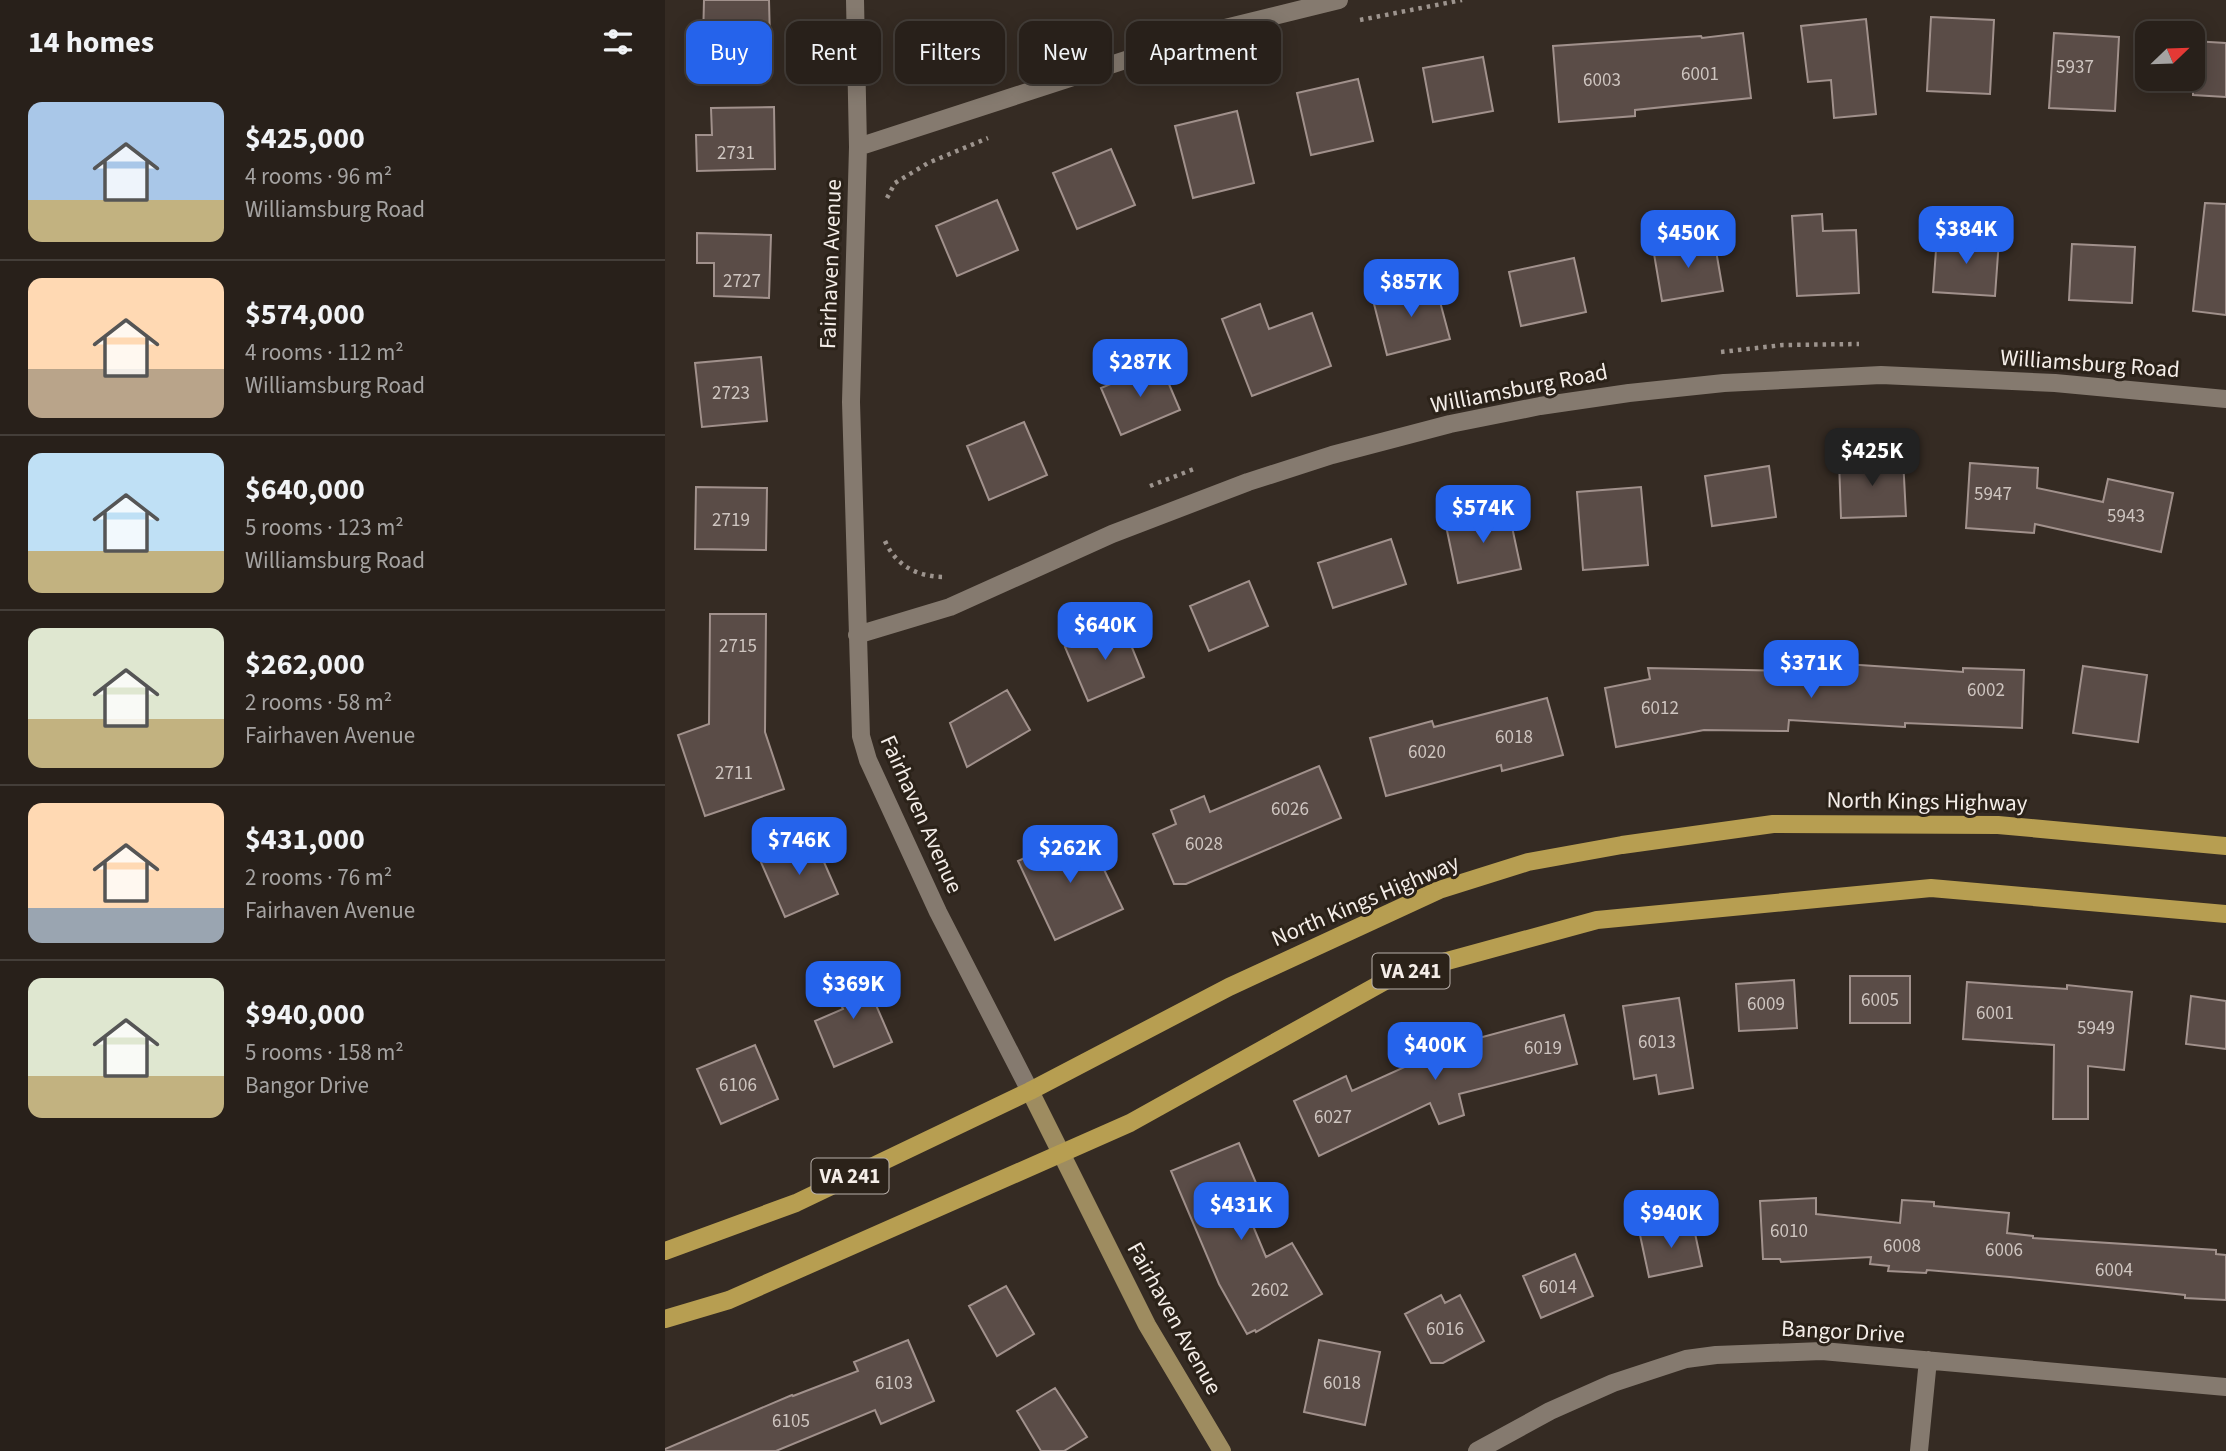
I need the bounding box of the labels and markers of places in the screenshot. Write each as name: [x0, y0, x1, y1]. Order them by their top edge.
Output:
pin: $384K: [1917, 206, 2015, 266]
pin: $450K: [1639, 210, 1737, 270]
pin: $857K: [1362, 260, 1460, 319]
pin: $287K: [1091, 340, 1189, 399]
pin: $425K: [1823, 428, 1921, 488]
pin: $574K: [1434, 486, 1532, 545]
pin: $640K: [1056, 602, 1154, 662]
pin: $371K: [1762, 640, 1860, 700]
pin: $746K: [750, 818, 848, 877]
pin: $262K: [1021, 826, 1119, 885]
pin: $369K: [804, 962, 902, 1021]
pin: $400K: [1386, 1023, 1484, 1082]
pin: $431K: [1192, 1182, 1290, 1242]
pin: $940K: [1622, 1190, 1720, 1250]

